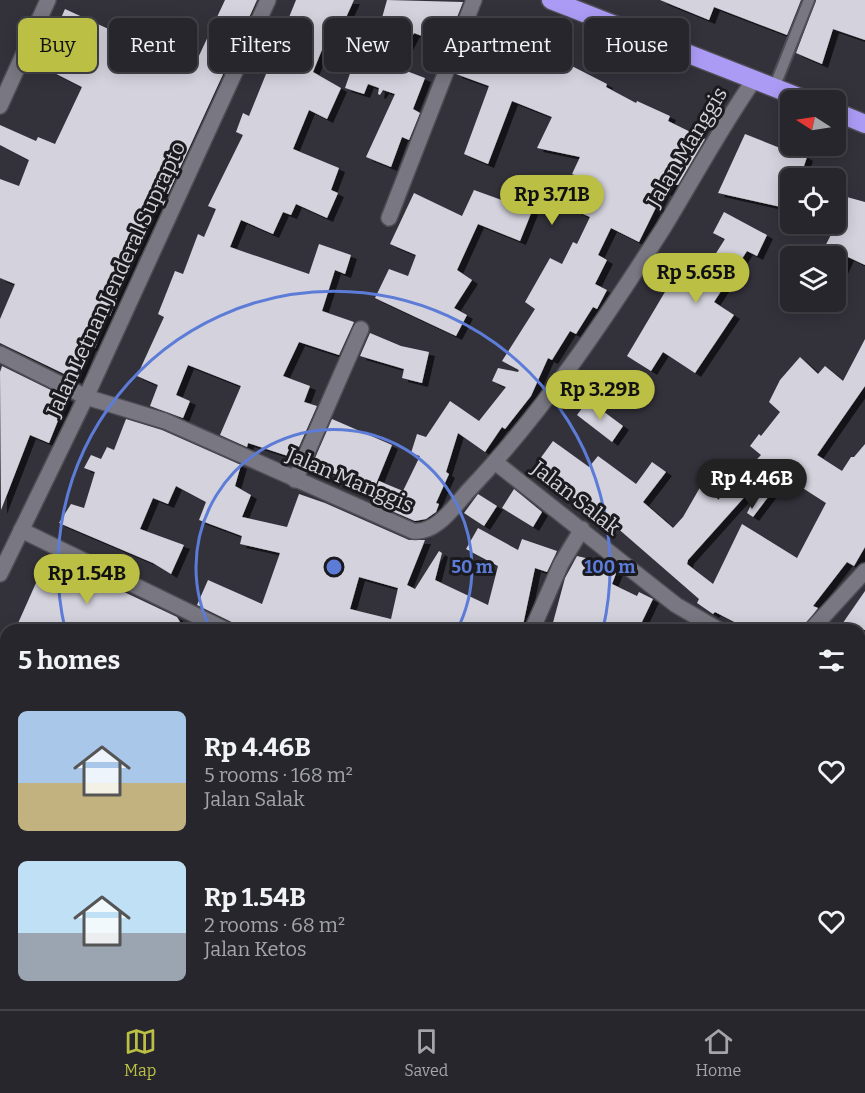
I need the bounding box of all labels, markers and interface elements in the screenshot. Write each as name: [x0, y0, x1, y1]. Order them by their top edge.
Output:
chip: Buy: [18, 18, 97, 72]
chip: Rent: [109, 18, 197, 72]
chip: Filters: [209, 18, 312, 72]
chip: New: [324, 18, 411, 72]
chip: Apartment: [423, 18, 572, 72]
chip: House: [584, 18, 689, 72]
street label: Jalan Manggis: [640, 82, 733, 213]
north arrow: [780, 90, 846, 156]
map controls: [780, 90, 846, 312]
street label: Jalan Letnan Jenderal Suprapto: [40, 137, 191, 422]
button: locate: [780, 168, 846, 234]
pin: Rp 3.71B: [490, 175, 614, 226]
text: Rp 3.71B: [514, 182, 590, 206]
button: layers: [780, 246, 846, 312]
pin: Rp 5.65B: [634, 253, 758, 304]
text: Rp 5.65B: [656, 260, 736, 284]
pin: Rp 3.29B: [538, 370, 662, 421]
text: Rp 3.29B: [560, 377, 640, 401]
street label: Jalan Manggis: [282, 441, 417, 518]
street label: Jalan Salak: [526, 455, 626, 541]
pin: Rp 4.46B: [690, 459, 814, 510]
text: Rp 4.46B: [711, 466, 793, 490]
pin: Rp 1.54B: [25, 554, 149, 605]
text: 50 m: [451, 556, 493, 578]
text: 100 m: [584, 556, 636, 578]
centre of rings: [324, 557, 344, 577]
text: Rp 1.54B: [48, 561, 126, 585]
icon: filters: [815, 644, 848, 677]
text: 5 homes: [18, 645, 120, 676]
text: Rp 4.46B: [204, 732, 311, 763]
icon: home: [66, 735, 138, 807]
icon: heart: [815, 755, 848, 788]
text: 5 rooms · 168 m²: [204, 763, 353, 787]
text: Jalan Salak: [204, 787, 304, 811]
text: Rp 1.54B: [204, 882, 306, 913]
icon: home: [66, 885, 138, 957]
icon: heart: [815, 905, 848, 938]
text: 2 rooms · 68 m²: [204, 913, 345, 937]
text: Jalan Ketos: [204, 937, 307, 961]
tab: Map: [124, 1025, 157, 1080]
tab: Saved: [404, 1025, 448, 1080]
tab: Home: [696, 1025, 741, 1080]

